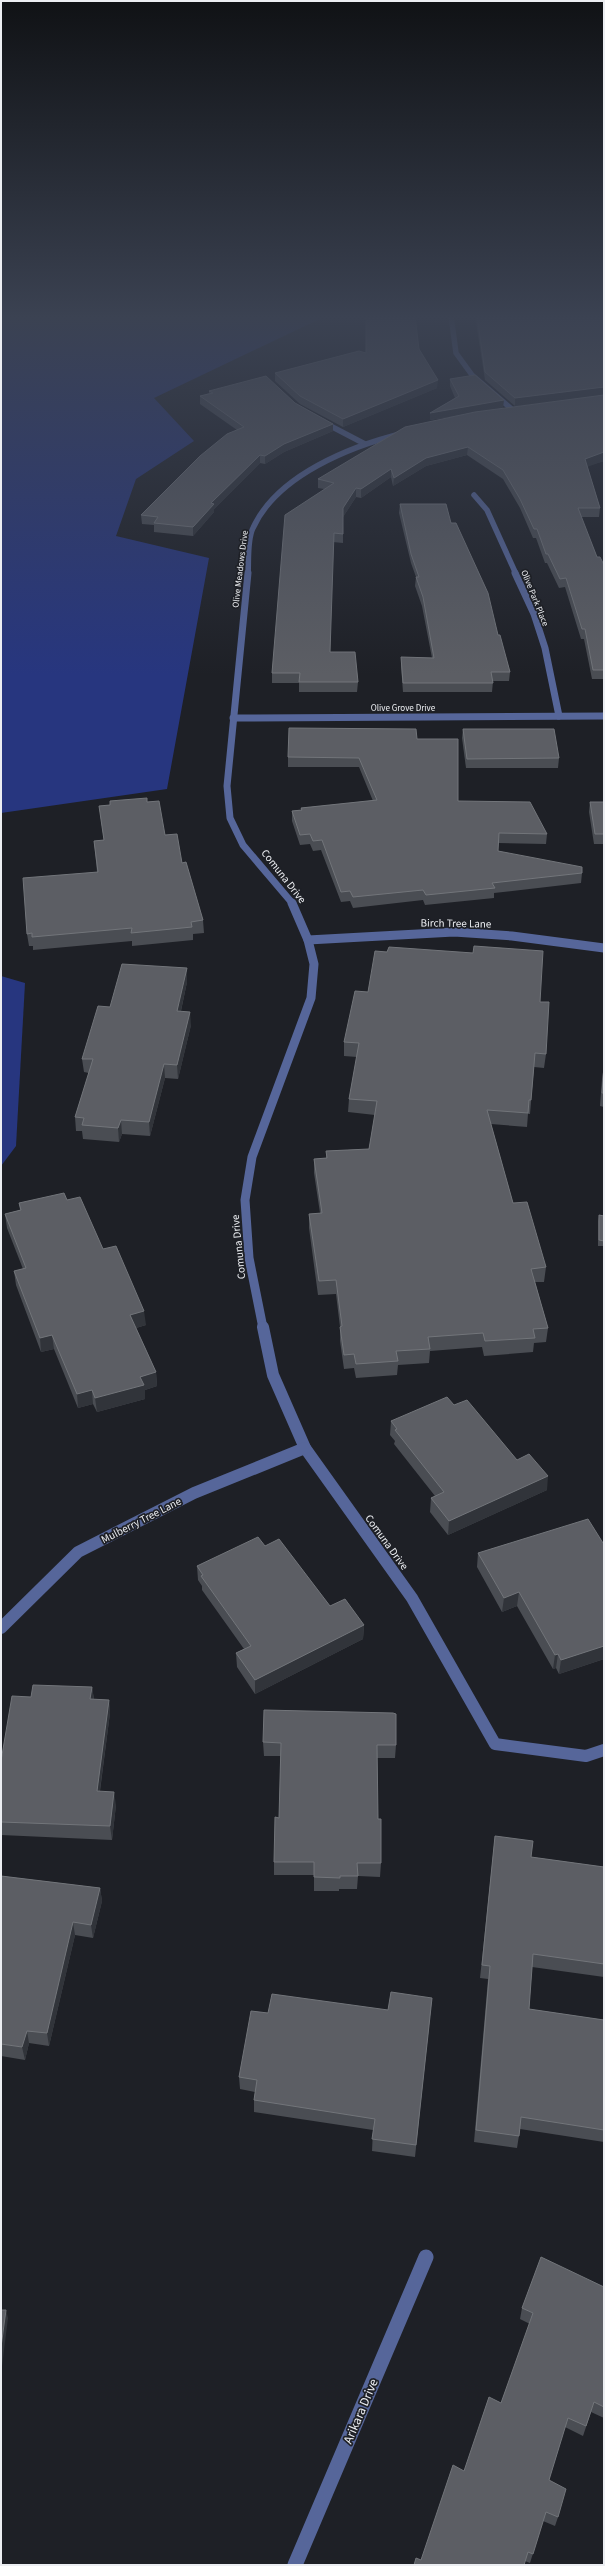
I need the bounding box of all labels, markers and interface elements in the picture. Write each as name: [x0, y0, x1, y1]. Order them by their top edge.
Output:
street label: Olive Meadows Drive: [229, 529, 252, 608]
street label: Olive Park Place: [517, 568, 552, 629]
street label: Olive Grove Drive: [371, 702, 436, 715]
street label: Comuna Drive: [258, 846, 310, 907]
street label: Birch Tree Lane: [421, 915, 492, 932]
street label: Comuna Drive: [228, 1213, 249, 1280]
street label: Mulberry Tree Lane: [99, 1494, 184, 1547]
street label: Comuna Drive: [361, 1512, 412, 1573]
street label: Arikara Drive: [339, 2376, 383, 2447]

